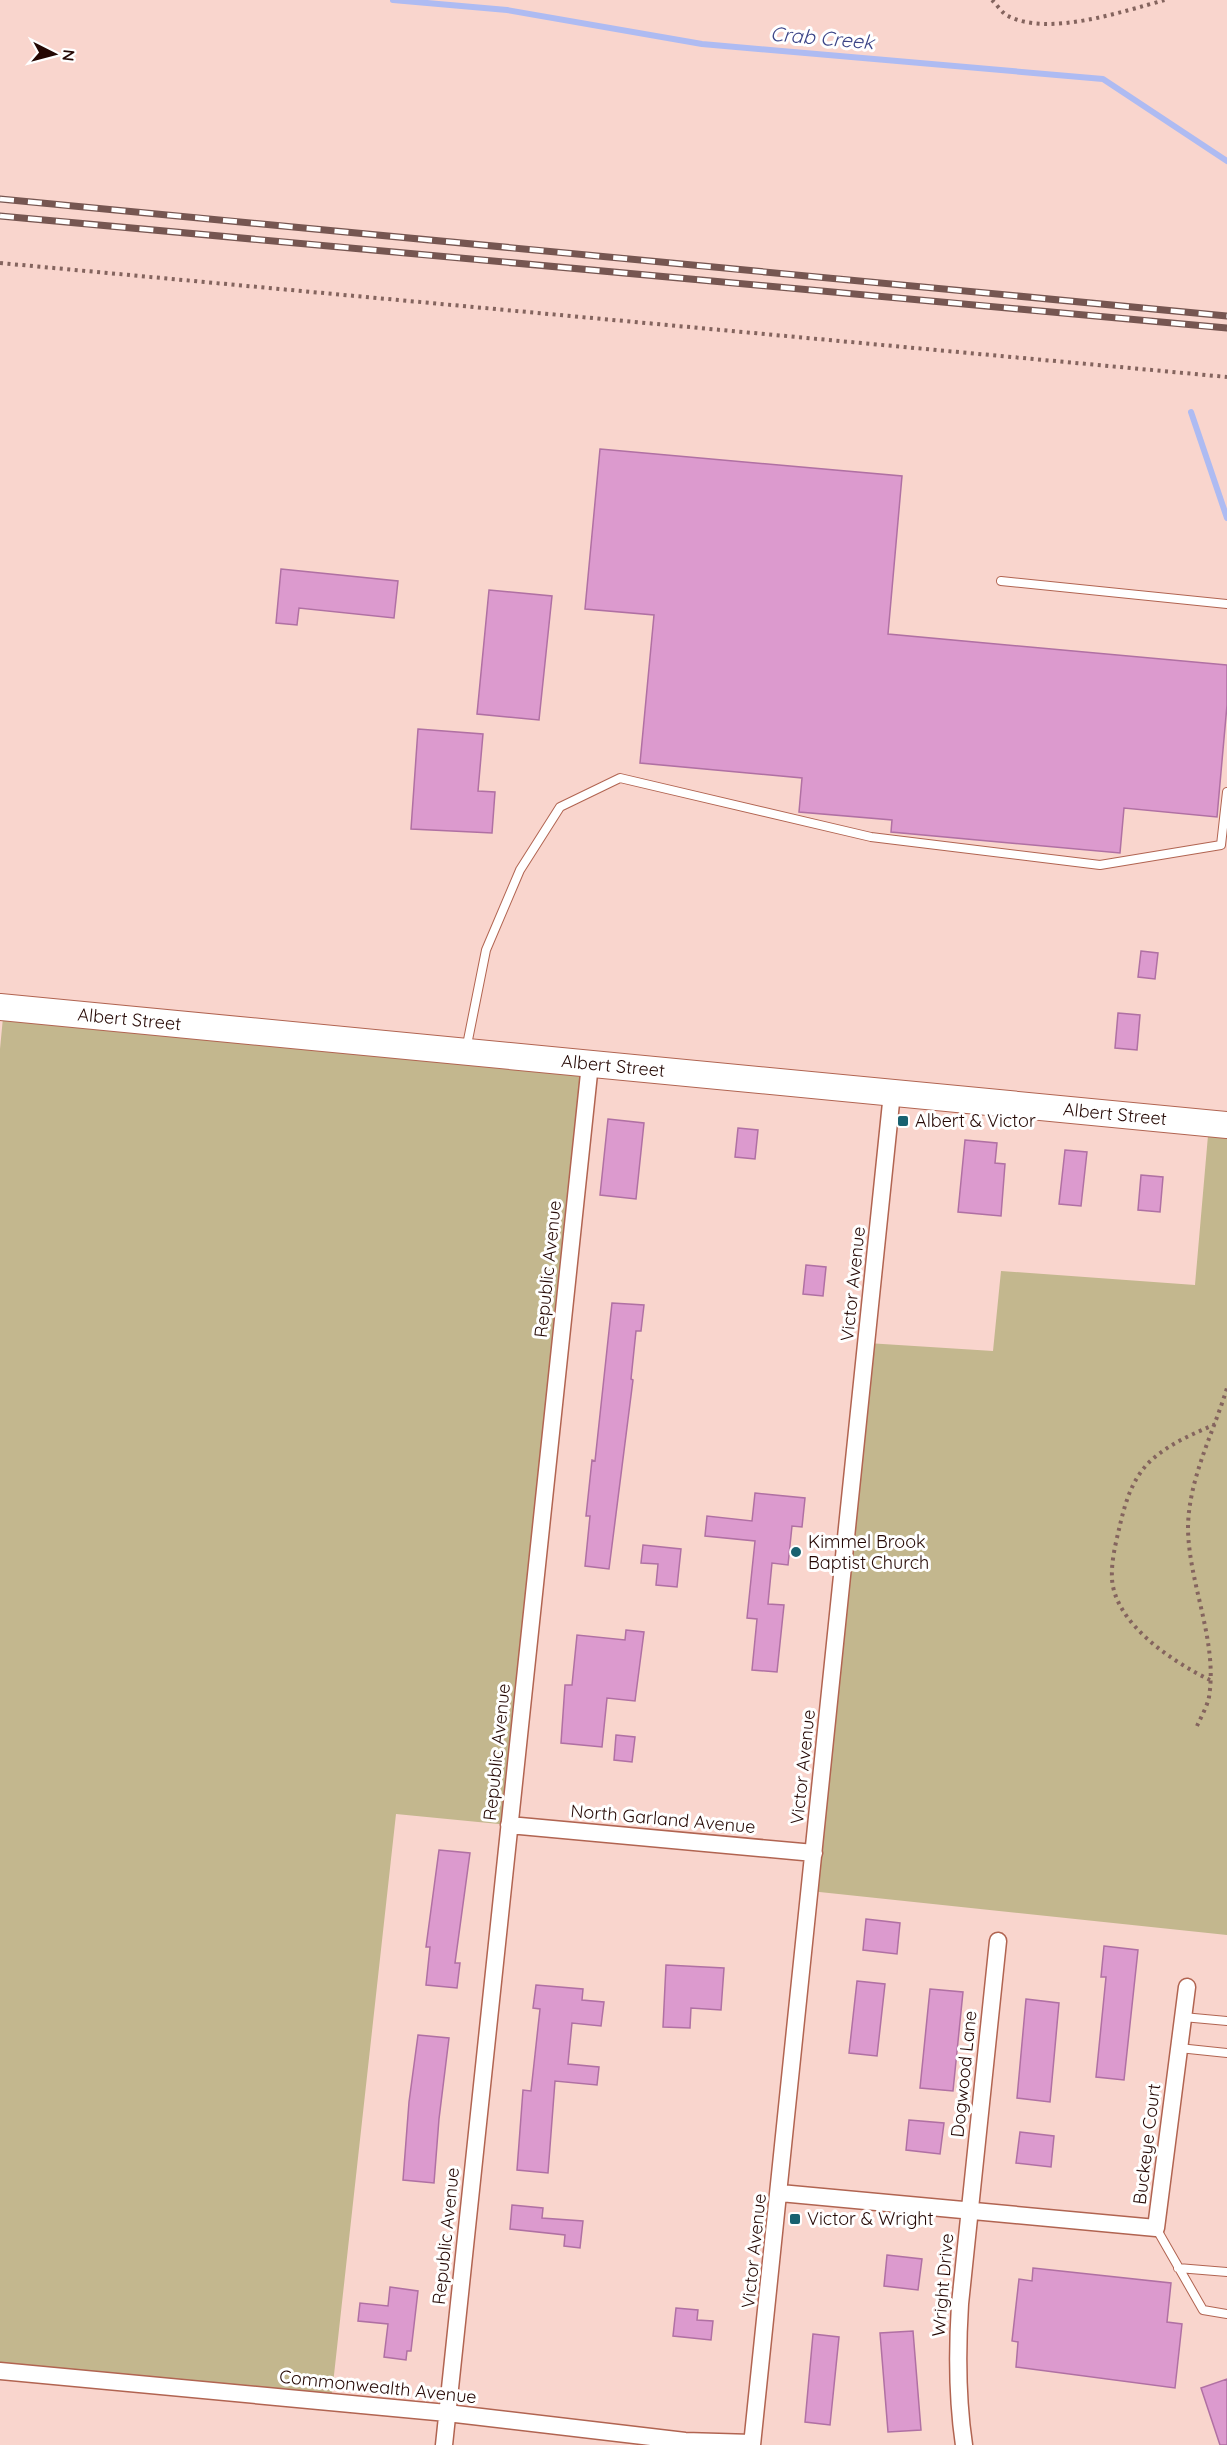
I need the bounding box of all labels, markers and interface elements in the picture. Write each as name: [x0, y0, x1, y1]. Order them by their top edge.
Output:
water label: Crab Creek: [769, 21, 877, 55]
north arrow: [24, 24, 84, 84]
text: N: [58, 49, 79, 62]
street label: Albert Street: [77, 1003, 182, 1035]
street label: Albert Street: [560, 1049, 666, 1082]
street label: Albert Street: [1062, 1097, 1168, 1130]
place label: Albert & Victor: [915, 1109, 1036, 1132]
marker: Albert & Victor: [896, 1114, 910, 1128]
street label: Republic Avenue: [529, 1199, 566, 1339]
street label: Victor Avenue: [835, 1225, 870, 1343]
place label: Kimmel Brook Baptist Church: [808, 1530, 929, 1574]
marker: Kimmel Brook Baptist Church: [789, 1545, 803, 1559]
street label: Republic Avenue: [478, 1682, 515, 1822]
street label: Victor Avenue: [785, 1708, 820, 1826]
street label: North Garland Avenue: [570, 1799, 756, 1838]
street label: Dogwood Lane: [945, 2009, 982, 2138]
street label: Buckeye Court: [1128, 2082, 1165, 2206]
street label: Republic Avenue: [427, 2166, 464, 2306]
street label: Victor Avenue: [736, 2192, 771, 2310]
place label: Victor & Wright: [807, 2207, 934, 2230]
marker: Victor & Wright: [788, 2212, 802, 2226]
street label: Wright Drive: [927, 2232, 958, 2338]
street label: Commonwealth Avenue: [278, 2365, 478, 2408]

